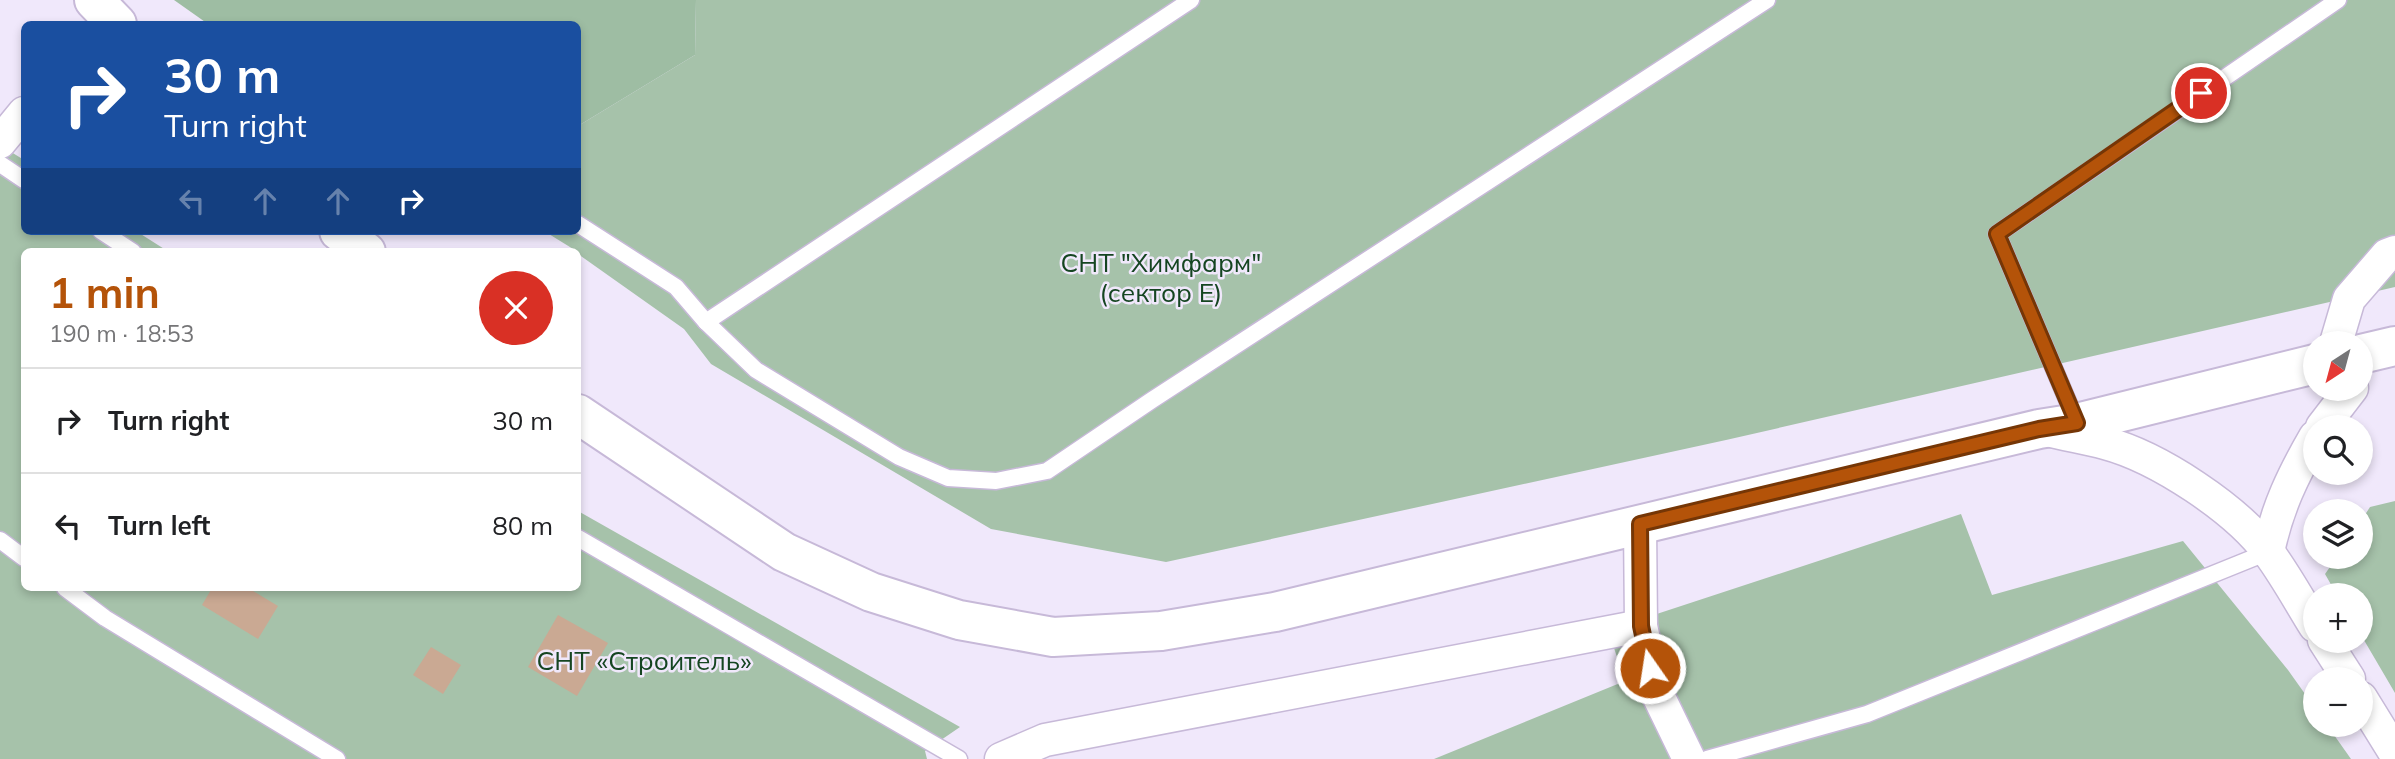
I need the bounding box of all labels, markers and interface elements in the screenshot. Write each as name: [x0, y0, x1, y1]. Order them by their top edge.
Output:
text: 30 m: [164, 44, 280, 105]
icon: right: [49, 49, 140, 140]
pin: [2171, 63, 2231, 123]
icon: arrive: [2182, 74, 2220, 112]
text: Turn right: [164, 105, 307, 145]
icon: left: [173, 182, 211, 220]
icon: ahead: [246, 182, 284, 220]
icon: ahead: [319, 182, 357, 220]
icon: right: [392, 182, 430, 220]
park label: СНТ "Химфарм" (сектор Е): [1061, 246, 1261, 309]
text: 1 min: [49, 266, 160, 319]
button: close: [479, 271, 553, 345]
text: 190 m · 18:53: [49, 319, 194, 348]
north arrow: [2303, 331, 2373, 401]
map controls: [2303, 331, 2373, 737]
icon: right: [49, 402, 87, 440]
text: Turn right: [108, 404, 229, 437]
text: 30 m: [492, 404, 553, 437]
button: search: [2303, 415, 2373, 485]
button: layers: [2303, 499, 2373, 569]
icon: left: [49, 507, 87, 545]
text: Turn left: [108, 509, 210, 542]
text: 80 m: [492, 509, 553, 542]
button: +: [2303, 583, 2373, 653]
position arrow: [1613, 631, 1687, 705]
park label: СНТ «Строитель»: [536, 644, 752, 677]
button: −: [2303, 667, 2373, 737]

